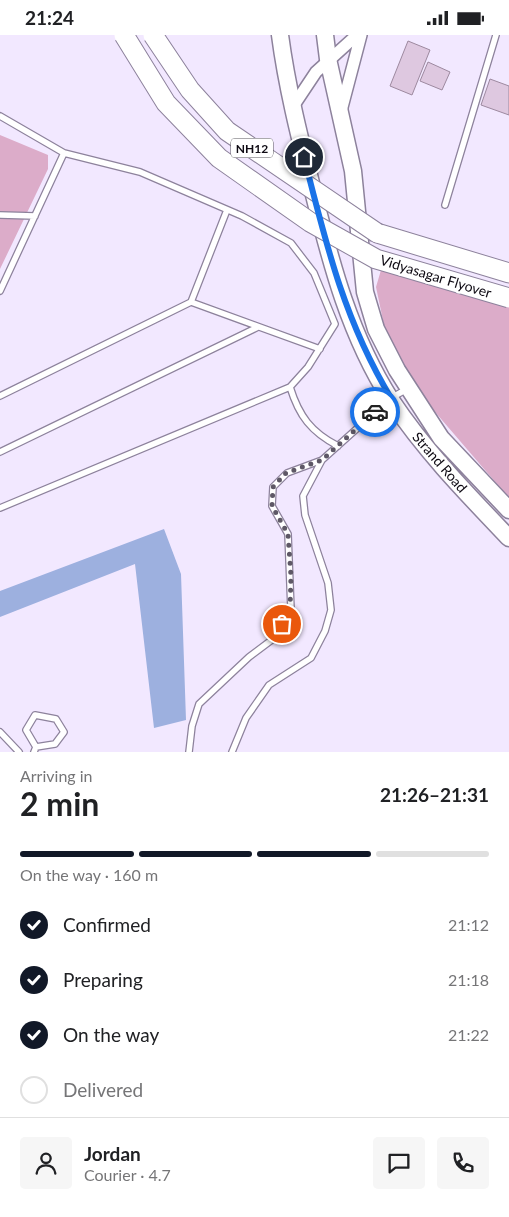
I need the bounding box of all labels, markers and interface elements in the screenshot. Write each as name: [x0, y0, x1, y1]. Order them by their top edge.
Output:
text: 21:24: [25, 6, 74, 29]
pin: [283, 136, 325, 178]
road number: NH12: [231, 139, 273, 157]
icon: home: [290, 143, 318, 171]
street label: Vidyasagar Flyover: [378, 251, 494, 301]
courier: [350, 387, 400, 437]
icon: car: [361, 398, 389, 426]
street label: Strand Road: [409, 428, 471, 496]
pin: [261, 603, 303, 645]
icon: bag: [268, 610, 296, 638]
text: Arriving in: [20, 766, 93, 785]
text: 21:26–21:31: [380, 783, 489, 806]
text: 2 min: [20, 784, 99, 823]
text: On the way · 160 m: [20, 865, 158, 884]
icon: check: [20, 911, 48, 939]
text: Confirmed: [63, 913, 151, 936]
text: 21:12: [448, 915, 489, 934]
icon: check: [20, 966, 48, 994]
text: Preparing: [63, 968, 143, 991]
text: 21:18: [448, 970, 489, 989]
icon: check: [20, 1021, 48, 1049]
text: On the way: [63, 1023, 159, 1046]
text: 21:22: [448, 1025, 489, 1044]
text: Delivered: [63, 1078, 143, 1101]
button: person: [20, 1137, 72, 1189]
button: chat: [373, 1137, 425, 1189]
button: phone: [437, 1137, 489, 1189]
text: Jordan: [84, 1142, 141, 1165]
text: Courier · 4.7: [84, 1165, 171, 1184]

